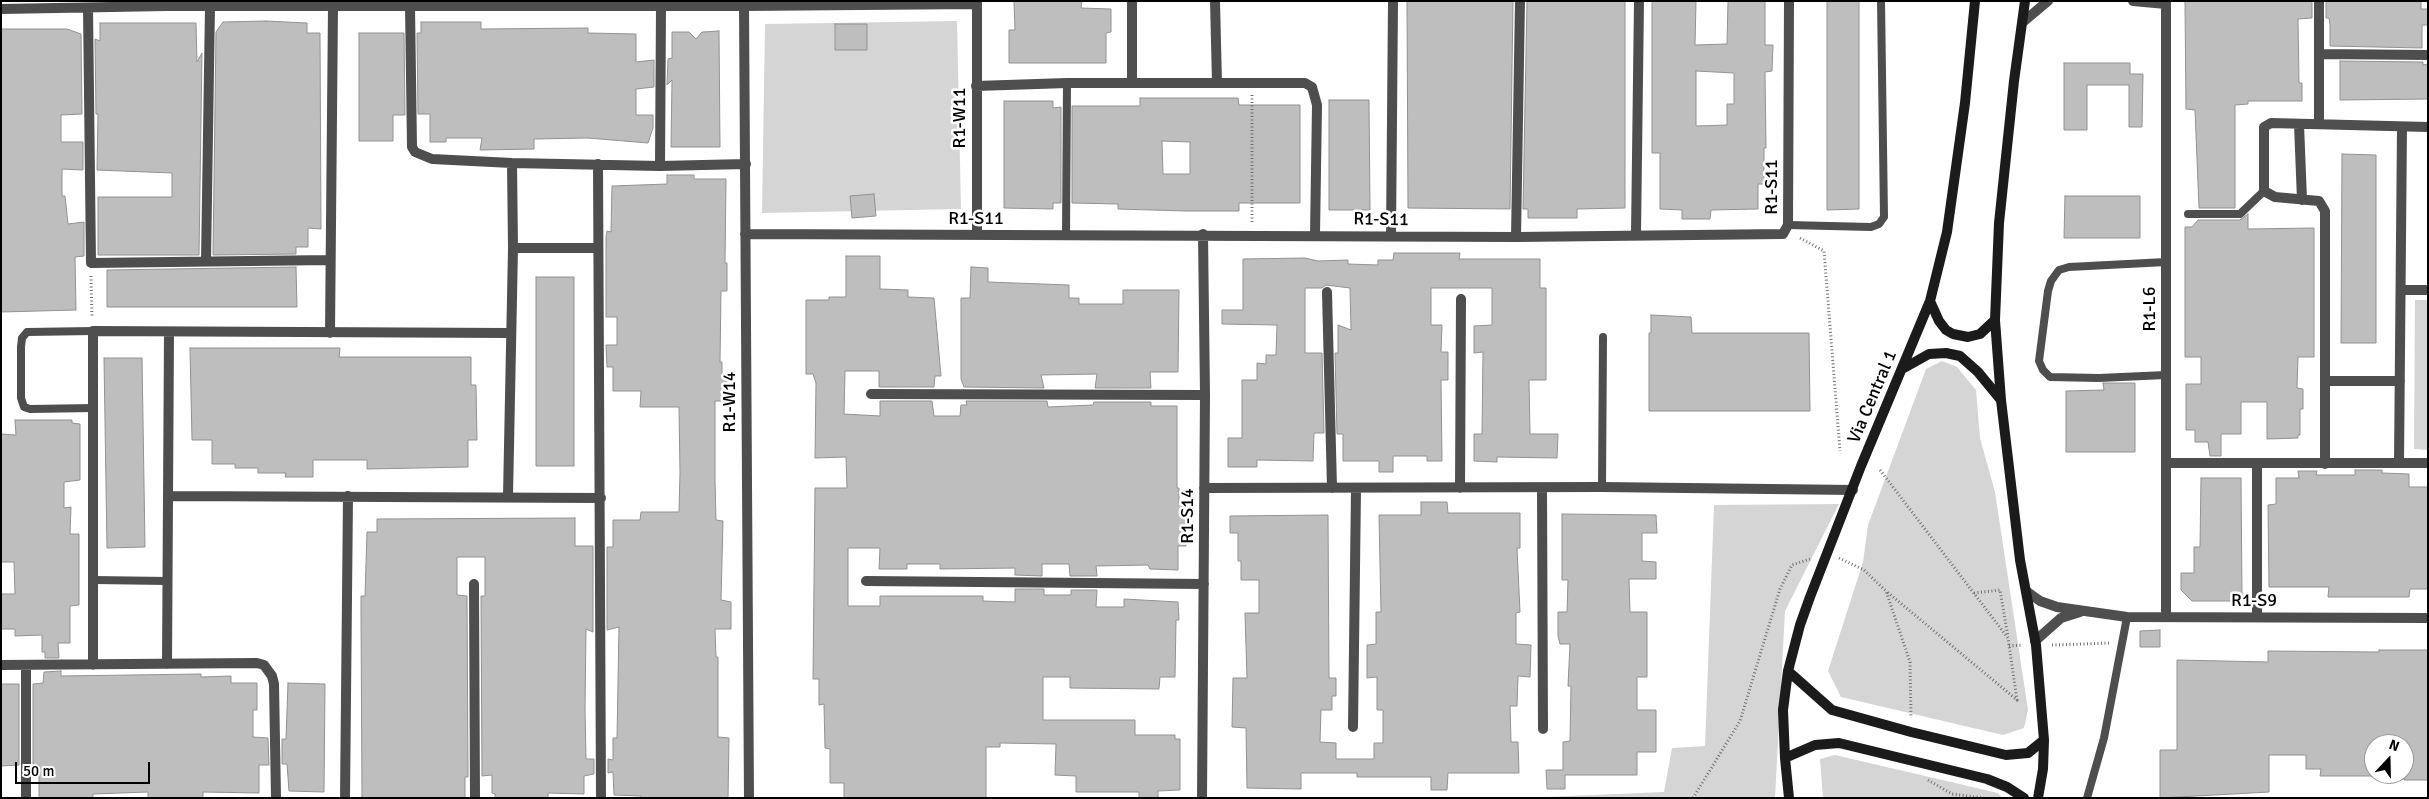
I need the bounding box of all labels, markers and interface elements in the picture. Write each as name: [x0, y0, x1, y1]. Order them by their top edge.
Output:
street label: R1-W11: [949, 88, 971, 148]
street label: R1-S11: [1761, 159, 1783, 215]
street label: R1-S11: [948, 208, 1004, 230]
street label: R1-S11: [1353, 209, 1409, 231]
street label: R1-L6: [2139, 286, 2161, 332]
street label: Via Central 1: [1844, 347, 1902, 447]
street label: R1-W14: [719, 372, 741, 432]
street label: R1-S14: [1177, 488, 1199, 544]
street label: R1-S9: [2231, 590, 2277, 612]
north arrow: [2364, 734, 2414, 784]
text: N: [2387, 736, 2402, 755]
scale bar: [18, 752, 152, 784]
text: 50 m: [23, 762, 54, 780]

